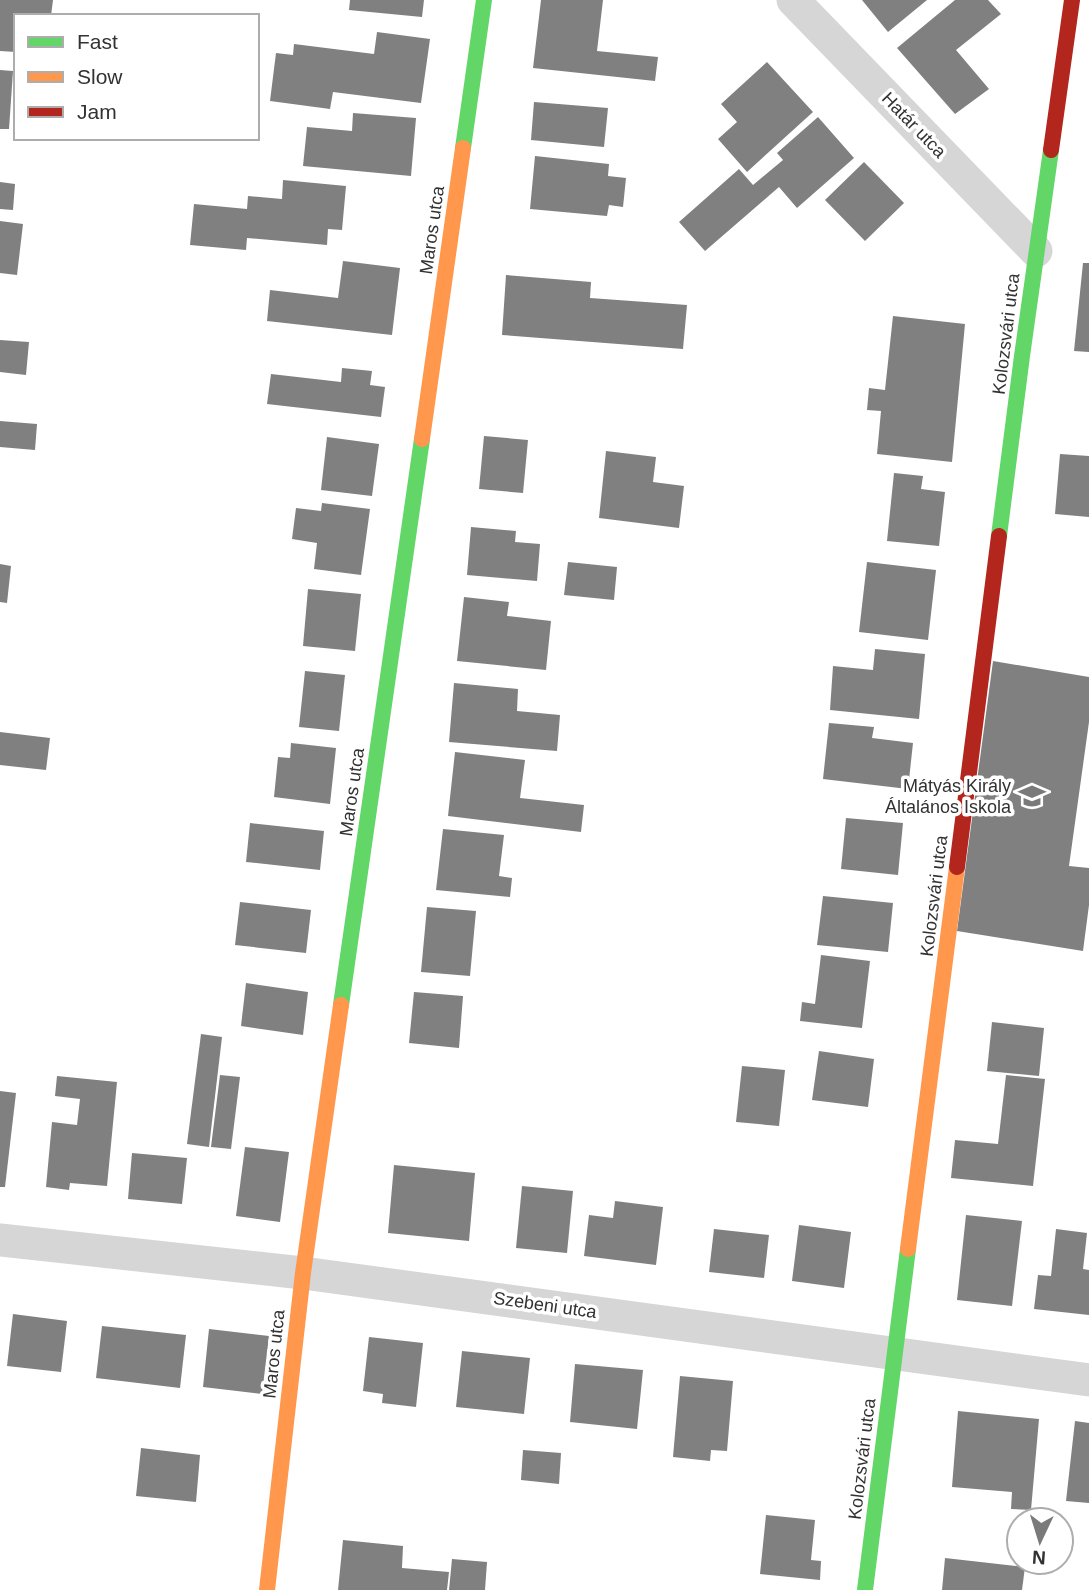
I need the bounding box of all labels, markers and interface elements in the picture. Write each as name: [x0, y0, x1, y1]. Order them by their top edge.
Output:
legend: [14, 14, 259, 140]
text: Fast: [77, 30, 118, 53]
text: Slow: [77, 65, 123, 88]
street label: Határ utca: [878, 88, 951, 163]
text: Jam: [77, 100, 117, 123]
street label: Maros utca: [416, 184, 448, 275]
street label: Kolozsvári utca: [989, 271, 1023, 396]
street label: Maros utca: [336, 746, 368, 837]
place label: Mátyás Király Általános Iskola: [885, 776, 1012, 817]
school or university icon: Mátyás Király Általános Iskola: [1017, 781, 1047, 811]
street label: Kolozsvári utca: [917, 833, 951, 958]
street label: Szebeni utca: [492, 1288, 599, 1322]
street label: Maros utca: [259, 1308, 289, 1399]
street label: Kolozsvári utca: [845, 1396, 879, 1521]
north arrow: [1005, 1506, 1075, 1576]
text: N: [1031, 1547, 1046, 1568]

